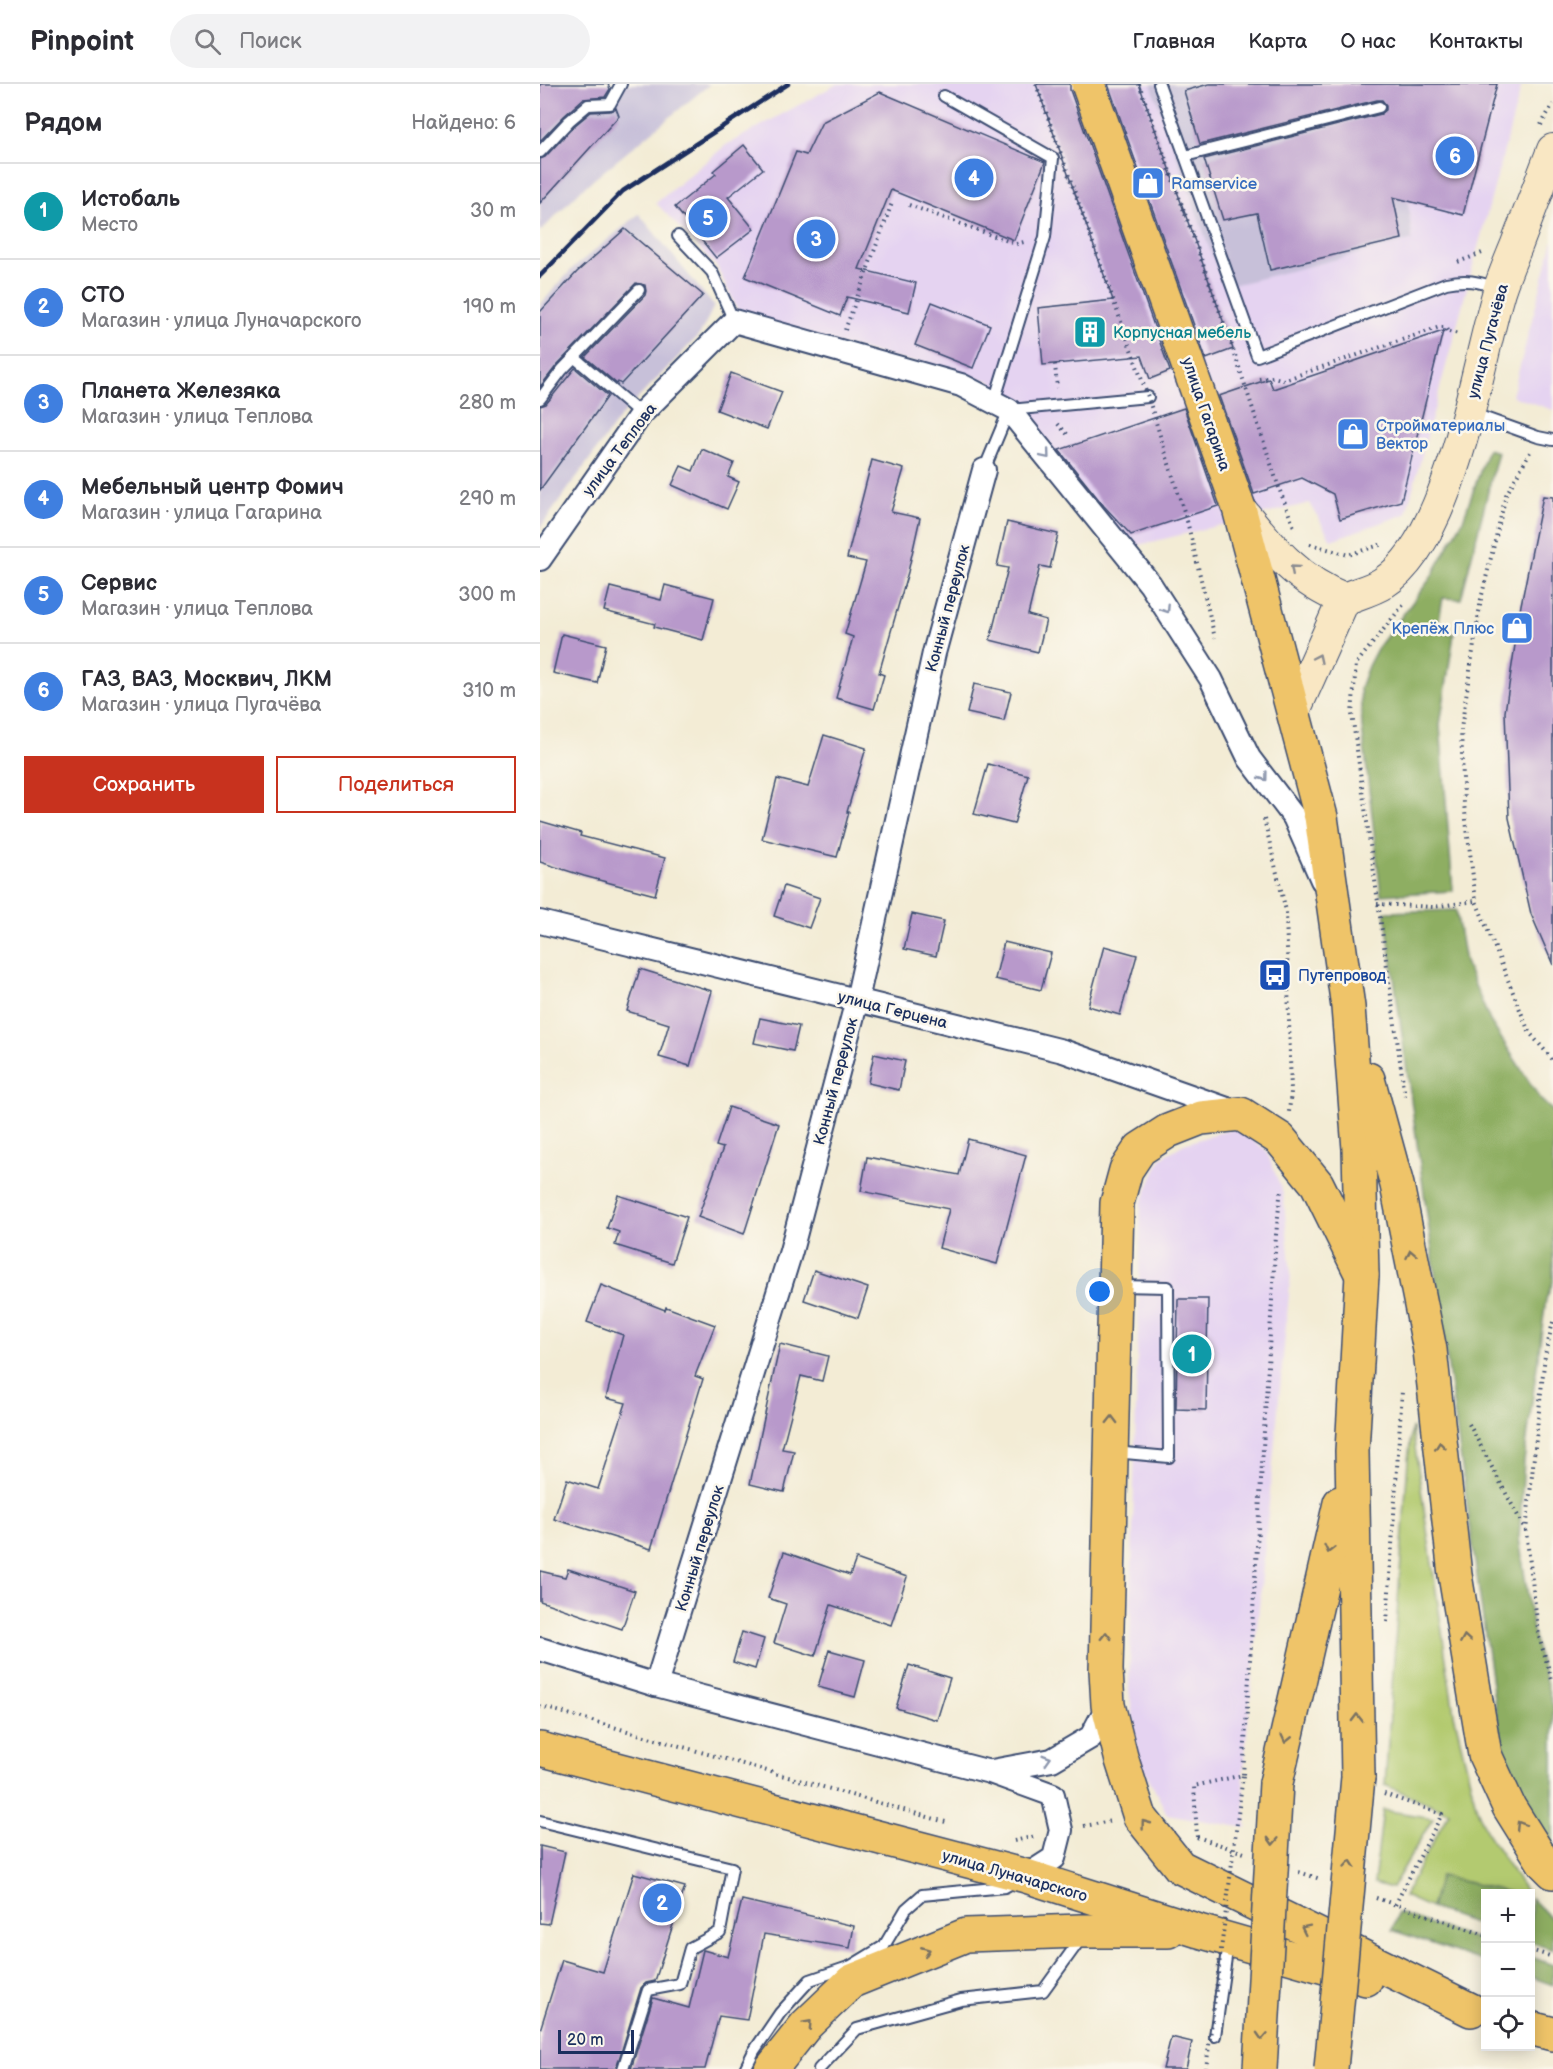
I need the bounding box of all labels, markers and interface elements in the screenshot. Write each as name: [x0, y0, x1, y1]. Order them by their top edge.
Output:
search box: [170, 14, 590, 68]
text: Pinpoint: [30, 25, 134, 58]
icon: search: [191, 25, 224, 58]
text: Поиск: [239, 28, 302, 55]
text: Главная: [1132, 29, 1215, 54]
text: Карта: [1248, 29, 1307, 54]
text: О нас: [1340, 29, 1396, 54]
text: Контакты: [1429, 29, 1523, 54]
text: Рядом: [24, 108, 102, 139]
text: Найдено: 6: [411, 111, 516, 135]
pin: 6: [1436, 134, 1474, 178]
pin: 4: [954, 156, 994, 200]
shop icon: Ramservice: [1130, 165, 1166, 201]
place label: Ramservice: [1171, 175, 1258, 194]
text: Истобаль: [81, 186, 180, 213]
pin: 5: [688, 196, 728, 240]
text: 1: [39, 199, 48, 223]
text: 30 m: [470, 199, 516, 223]
text: Место: [81, 213, 138, 237]
pin: 3: [796, 216, 836, 262]
street label: улица Пугачёва: [1464, 281, 1513, 401]
text: СТО: [81, 282, 125, 309]
text: 2: [38, 295, 49, 319]
text: 190 m: [463, 295, 516, 319]
text: Магазин · улица Луначарского: [81, 309, 361, 333]
building icon: Корпусная мебель: [1072, 314, 1108, 350]
place label: Корпусная мебель: [1113, 324, 1251, 343]
street label: улица Гагарина: [1177, 355, 1234, 474]
text: Планета Железяка: [81, 378, 280, 405]
text: 3: [38, 391, 49, 415]
text: 280 m: [459, 391, 516, 415]
street label: улица Теплова: [579, 399, 662, 500]
text: Магазин · улица Теплова: [81, 405, 313, 429]
shop icon: Стройматериалы Вектор: [1335, 416, 1371, 452]
place label: Стройматериалы Вектор: [1376, 417, 1505, 454]
one-way arrow: [1039, 448, 1050, 459]
text: Мебельный центр Фомич: [81, 474, 344, 501]
text: 4: [38, 487, 49, 511]
text: 290 m: [459, 487, 516, 511]
text: Магазин · улица Гагарина: [81, 501, 322, 525]
street label: Конный переулок: [922, 542, 975, 674]
one-way arrow: [1290, 565, 1301, 576]
text: Сервис: [81, 570, 157, 597]
text: 5: [38, 583, 49, 607]
text: 300 m: [458, 583, 516, 607]
text: Магазин · улица Теплова: [81, 597, 313, 621]
one-way arrow: [1159, 602, 1170, 613]
shop icon: Крепёж Плюс: [1499, 610, 1535, 646]
place label: Крепёж Плюс: [1391, 620, 1494, 639]
one-way arrow: [1311, 654, 1323, 665]
text: ГАЗ, ВАЗ, Москвич, ЛКМ: [81, 666, 332, 693]
text: 6: [37, 679, 50, 703]
text: 310 m: [462, 679, 516, 703]
text: Магазин · улица Пугачёва: [81, 693, 322, 717]
button: Сохранить: [24, 756, 264, 813]
button: Поделиться: [276, 756, 516, 813]
one-way arrow: [1257, 771, 1268, 782]
bus stop icon: Путепровод: [1257, 957, 1293, 993]
place label: Путепровод: [1298, 967, 1387, 986]
street label: улица Герцена: [836, 988, 950, 1033]
street label: Конный переулок: [810, 1015, 863, 1147]
one-way arrow: [1405, 1249, 1418, 1259]
your location: [1085, 1277, 1114, 1306]
pin: 1: [1172, 1332, 1212, 1376]
one-way arrow: [1105, 1415, 1118, 1424]
one-way arrow: [1435, 1442, 1447, 1451]
street label: Конный переулок: [672, 1482, 729, 1614]
one-way arrow: [1324, 1544, 1337, 1554]
one-way arrow: [1100, 1631, 1113, 1640]
one-way arrow: [1460, 1635, 1472, 1644]
one-way arrow: [1350, 1714, 1363, 1723]
one-way arrow: [1280, 1734, 1293, 1744]
one-way arrow: [1041, 1754, 1052, 1766]
one-way arrow: [1142, 1820, 1153, 1831]
one-way arrow: [1516, 1820, 1527, 1831]
one-way arrow: [1266, 1837, 1279, 1846]
street label: улица Луначарского: [940, 1847, 1089, 1906]
one-way arrow: [1343, 1860, 1356, 1869]
pin: 2: [642, 1880, 682, 1926]
map controls: [1481, 1889, 1535, 2051]
button: +: [1481, 1889, 1535, 1943]
one-way arrow: [1300, 1925, 1311, 1937]
button: −: [1481, 1943, 1535, 1997]
one-way arrow: [919, 1946, 930, 1958]
button: locate: [1481, 1997, 1535, 2051]
one-way arrow: [801, 2020, 812, 2030]
scale bar: [558, 2027, 634, 2054]
text: 20 m: [567, 2031, 603, 2050]
one-way arrow: [1255, 2032, 1268, 2041]

